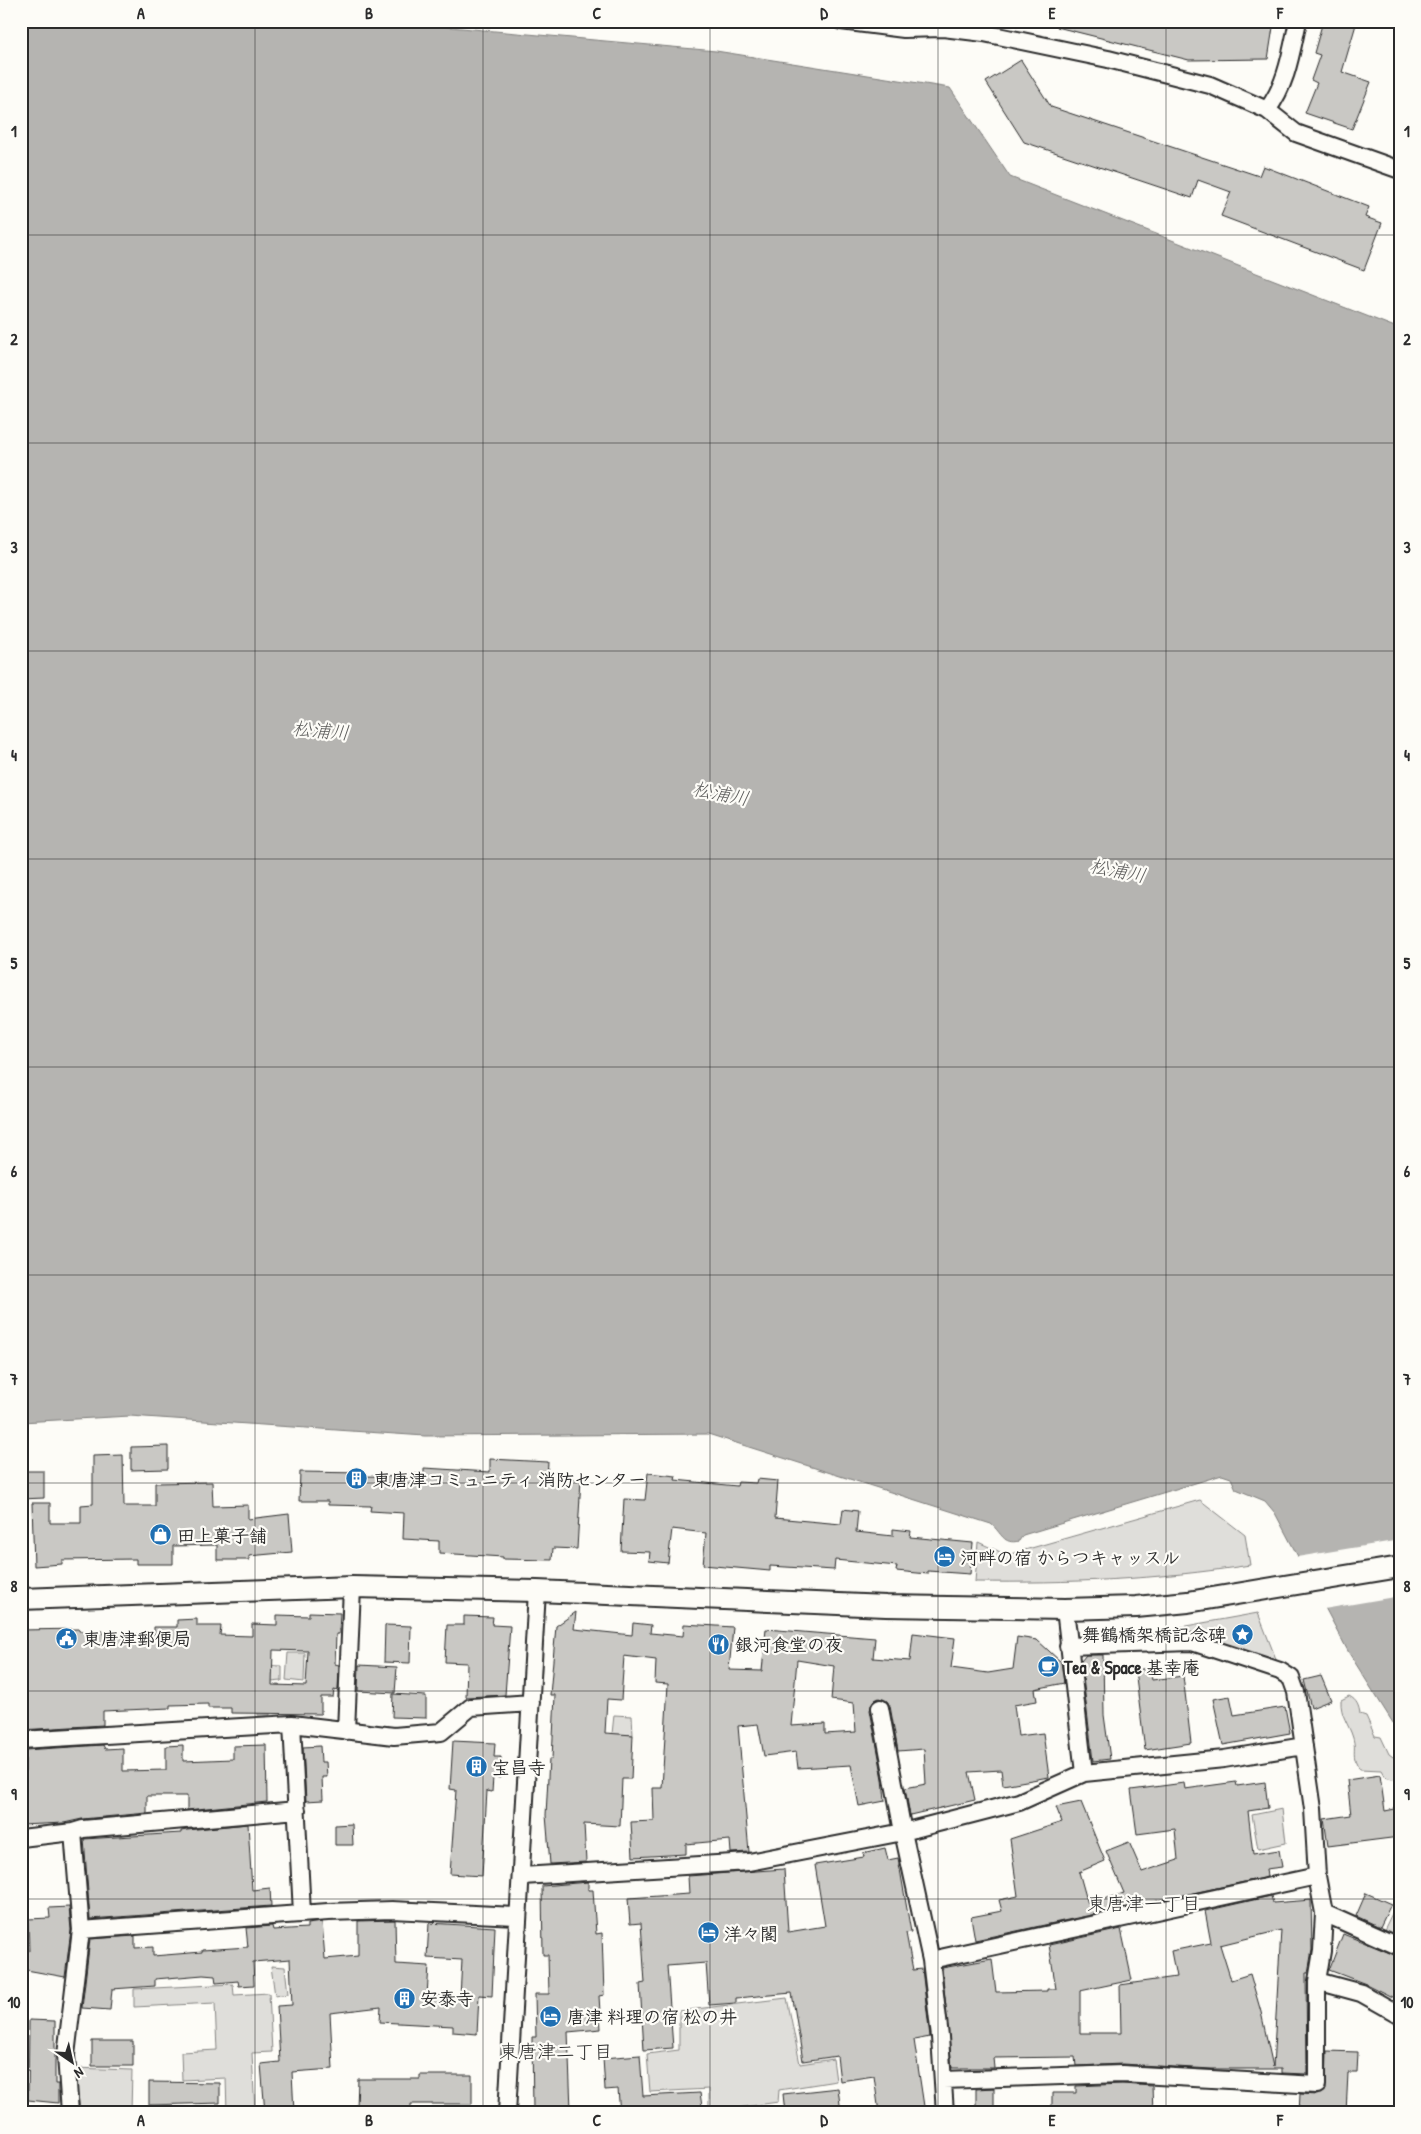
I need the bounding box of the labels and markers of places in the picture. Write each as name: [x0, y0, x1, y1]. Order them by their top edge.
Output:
building icon: 東唐津コミュニティ 消防センター: [345, 1467, 369, 1491]
place label: 東唐津コミュニティ 消防センター: [373, 1467, 646, 1492]
shop icon: 田上菓子舗: [149, 1523, 173, 1547]
place label: 田上菓子舗: [177, 1523, 267, 1548]
hotel icon: 河畔の宿 からつキャッスル: [932, 1545, 956, 1569]
place label: 河畔の宿 からつキャッスル: [960, 1545, 1180, 1570]
place label: 舞鶴橋架橋記念碑: [1082, 1622, 1226, 1647]
place icon: 舞鶴橋架橋記念碑: [1230, 1622, 1254, 1646]
public building icon: 東唐津郵便局: [55, 1626, 79, 1650]
place label: 東唐津郵便局: [83, 1626, 191, 1651]
restaurant icon: 銀河食堂の夜: [707, 1632, 731, 1656]
place label: 銀河食堂の夜: [735, 1632, 843, 1657]
cafe icon: Tea & Space 基幸庵: [1036, 1655, 1060, 1679]
place label: Tea & Space 基幸庵: [1063, 1655, 1200, 1681]
building icon: 宝昌寺: [464, 1755, 488, 1779]
place label: 宝昌寺: [492, 1755, 546, 1780]
hotel icon: 洋々閣: [696, 1921, 720, 1945]
place label: 洋々閣: [724, 1921, 778, 1946]
building icon: 安泰寺: [392, 1986, 416, 2010]
place label: 安泰寺: [420, 1986, 474, 2011]
hotel icon: 唐津 料理の宿 松の井: [539, 2004, 563, 2028]
place label: 唐津 料理の宿 松の井: [567, 2004, 737, 2029]

